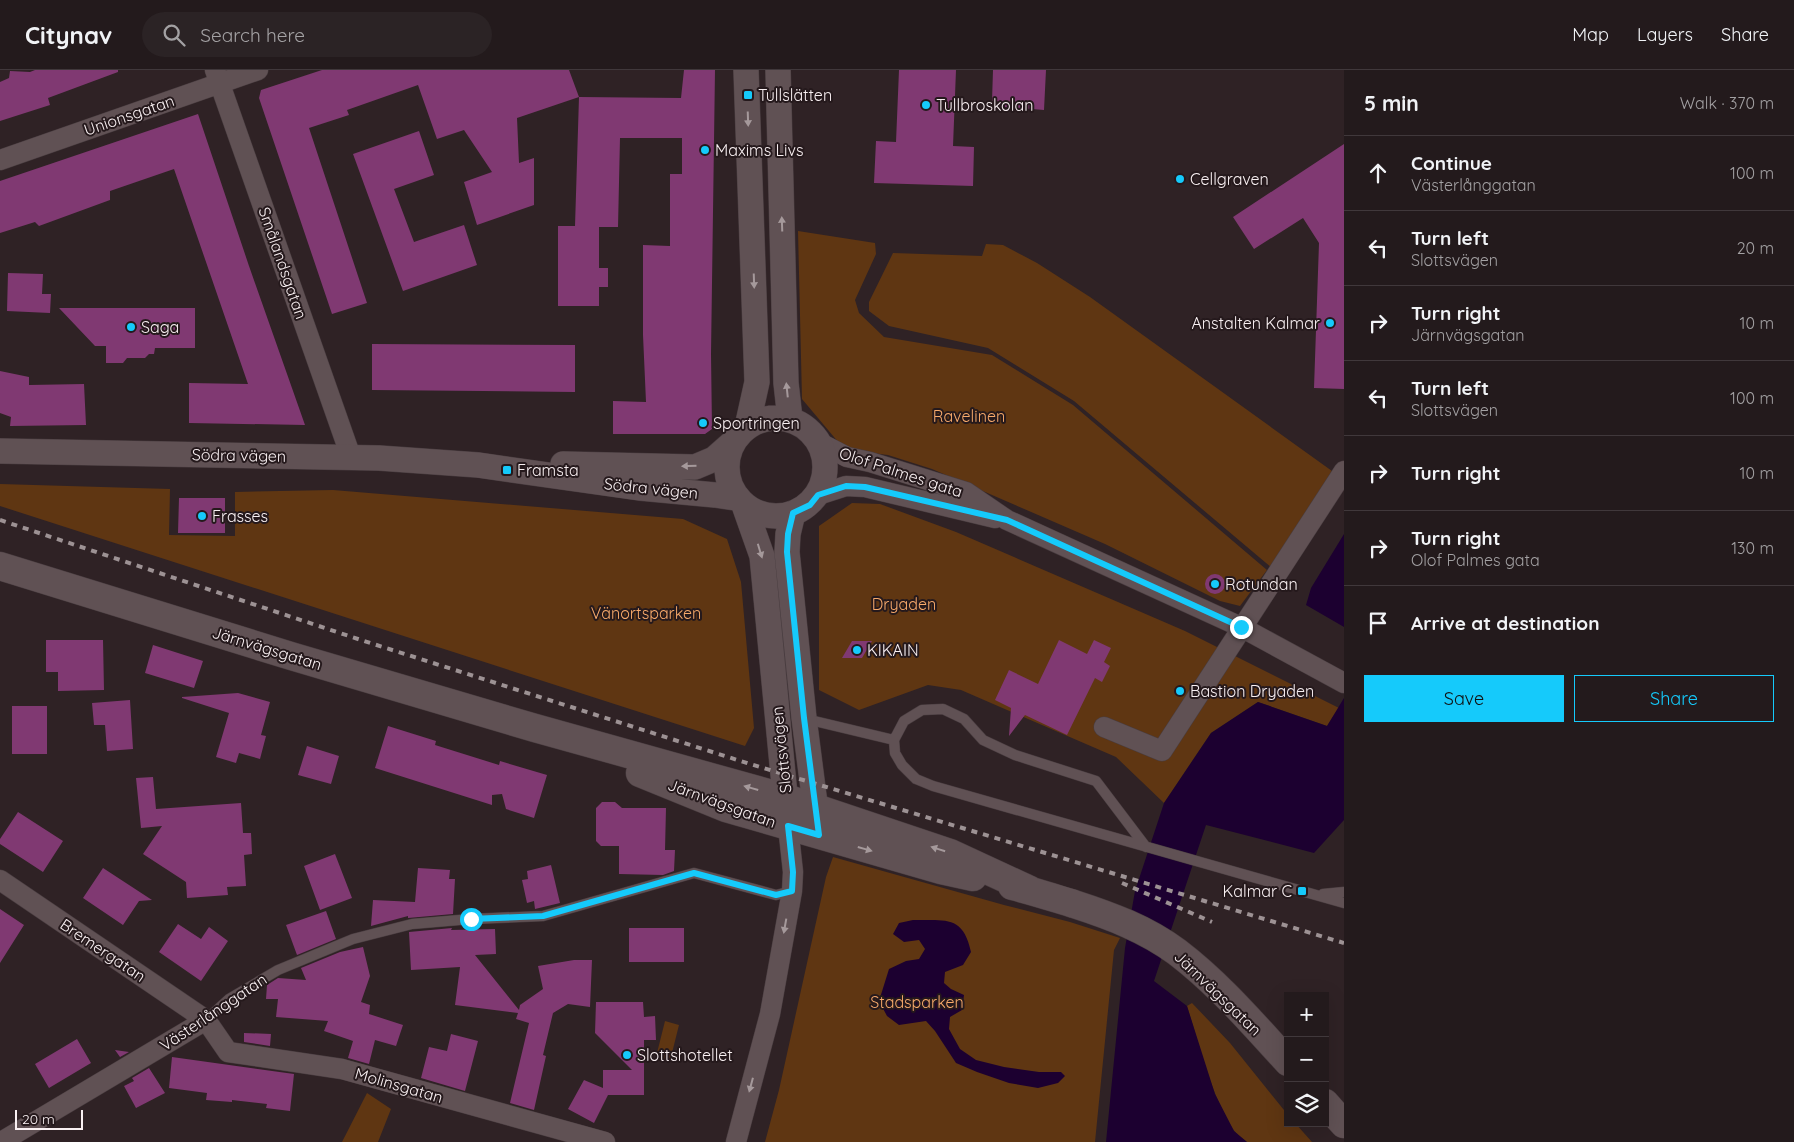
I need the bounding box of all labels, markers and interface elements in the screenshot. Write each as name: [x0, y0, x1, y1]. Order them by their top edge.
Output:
search box: [142, 12, 492, 57]
text: Citynav: [25, 20, 112, 50]
icon: search: [160, 21, 188, 49]
text: Search here: [200, 23, 305, 47]
text: Map: [1572, 23, 1609, 46]
text: Layers: [1637, 23, 1693, 46]
text: Share: [1721, 23, 1769, 46]
place label: Tullslätten: [758, 85, 832, 105]
marker: Tullslätten: [742, 89, 754, 101]
street label: Unionsgatan: [81, 90, 177, 140]
text: 5 min: [1364, 90, 1419, 116]
text: Walk · 370 m: [1680, 93, 1774, 113]
place label: Tullbroskolan: [936, 95, 1033, 115]
marker: Tullbroskolan: [920, 99, 932, 111]
one-way arrow: [745, 111, 753, 127]
place label: Maxims Livs: [715, 140, 803, 160]
marker: Maxims Livs: [699, 144, 711, 156]
text: Continue: [1411, 151, 1492, 175]
icon: ahead: [1364, 159, 1392, 187]
text: 100 m: [1730, 163, 1774, 183]
place label: Cellgraven: [1190, 169, 1269, 189]
marker: Cellgraven: [1174, 173, 1186, 185]
text: Västerlånggatan: [1411, 175, 1536, 195]
street label: Smålandsgatan: [254, 204, 312, 322]
one-way arrow: [777, 216, 785, 232]
text: Turn left: [1411, 226, 1489, 250]
icon: left: [1364, 234, 1392, 262]
text: 20 m: [1737, 238, 1774, 258]
text: Slottsvägen: [1411, 250, 1498, 270]
one-way arrow: [750, 273, 758, 289]
text: Turn right: [1411, 301, 1500, 325]
icon: right: [1364, 309, 1392, 337]
place label: Anstalten Kalmar: [1192, 313, 1320, 333]
text: 10 m: [1740, 313, 1774, 333]
place label: Saga: [141, 317, 179, 337]
marker: Anstalten Kalmar: [1324, 317, 1336, 329]
marker: Saga: [125, 321, 137, 333]
text: Järnvägsgatan: [1411, 325, 1525, 345]
text: Turn left: [1411, 376, 1489, 400]
one-way arrow: [783, 382, 791, 398]
icon: left: [1364, 384, 1392, 412]
text: 100 m: [1730, 388, 1774, 408]
text: Slottsvägen: [1411, 400, 1498, 420]
park label: Ravelinen: [933, 406, 1005, 426]
place label: Sportringen: [713, 413, 800, 433]
marker: Sportringen: [697, 417, 709, 429]
street label: Olof Palmes gata: [837, 443, 965, 501]
street label: Södra vägen: [192, 444, 286, 466]
icon: right: [1364, 459, 1392, 487]
place label: Framsta: [517, 460, 579, 480]
text: Turn right: [1411, 461, 1500, 485]
one-way arrow: [681, 462, 697, 470]
text: 10 m: [1740, 463, 1774, 483]
marker: Framsta: [501, 464, 513, 476]
street label: Södra vägen: [603, 473, 699, 503]
place label: Frasses: [212, 506, 268, 526]
marker: Frasses: [196, 510, 208, 522]
text: Turn right: [1411, 526, 1500, 550]
icon: right: [1364, 534, 1392, 562]
text: 130 m: [1731, 538, 1774, 558]
one-way arrow: [756, 543, 764, 558]
text: Olof Palmes gata: [1411, 550, 1540, 570]
place label: Rotundan: [1225, 574, 1298, 594]
marker: Rotundan: [1209, 578, 1221, 590]
park label: Dryaden: [872, 594, 936, 614]
park label: Vänortsparken: [591, 603, 701, 623]
icon: arrive: [1364, 609, 1392, 637]
text: Arrive at destination: [1411, 611, 1600, 635]
route end: [1230, 616, 1253, 639]
street label: Järnvägsgatan: [210, 622, 324, 674]
place label: KIKAIN: [867, 640, 919, 660]
marker: KIKAIN: [851, 644, 863, 656]
button: Save: [1364, 675, 1564, 722]
button: Share: [1574, 675, 1774, 722]
place label: Bastion Dryaden: [1190, 681, 1314, 701]
marker: Bastion Dryaden: [1174, 685, 1186, 697]
street label: Slottsvägen: [767, 706, 795, 794]
street label: Järnvägsgatan: [665, 774, 779, 832]
one-way arrow: [743, 783, 758, 791]
one-way arrow: [858, 845, 873, 853]
one-way arrow: [930, 845, 945, 853]
place label: Kalmar C: [1223, 881, 1292, 901]
marker: Kalmar C: [1296, 885, 1308, 897]
route start: [460, 908, 483, 931]
street label: Bremergatan: [56, 914, 150, 986]
one-way arrow: [781, 919, 789, 935]
street label: Järnvägsgatan: [1170, 946, 1266, 1040]
street label: Västerlånggatan: [156, 969, 270, 1055]
park label: Stadsparken: [870, 992, 964, 1012]
map controls: [1284, 992, 1329, 1127]
button: +: [1284, 992, 1329, 1037]
button: −: [1284, 1037, 1329, 1082]
place label: Slottshotellet: [637, 1045, 733, 1065]
marker: Slottshotellet: [621, 1049, 633, 1061]
street label: Molinsgatan: [353, 1063, 445, 1107]
one-way arrow: [747, 1077, 755, 1092]
button: layers: [1284, 1082, 1329, 1127]
scale bar: [15, 1107, 82, 1130]
text: 20 m: [22, 1110, 55, 1128]

